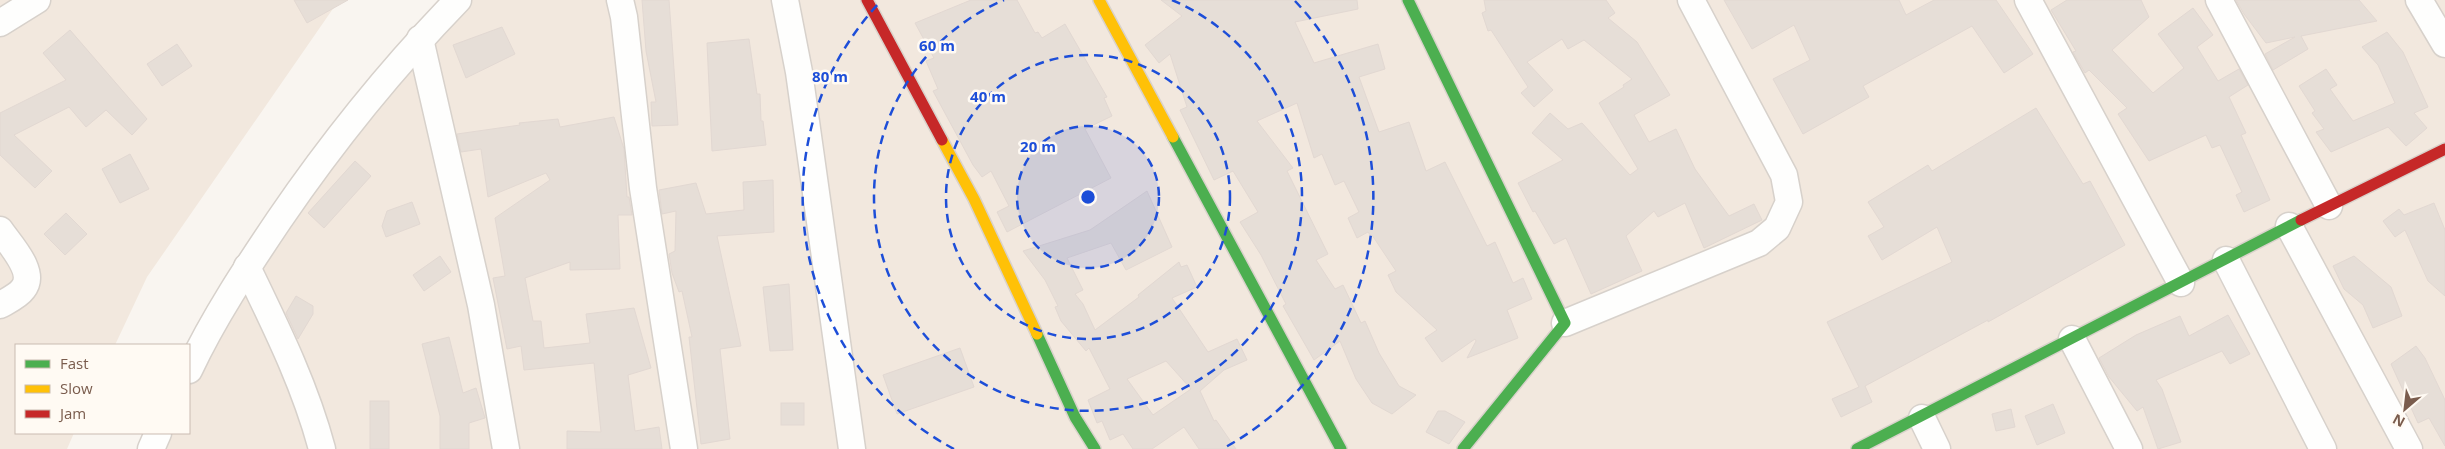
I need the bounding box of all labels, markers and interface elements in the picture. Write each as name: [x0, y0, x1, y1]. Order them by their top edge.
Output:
text: 60 m: [919, 35, 955, 55]
text: 80 m: [812, 66, 848, 86]
text: 40 m: [970, 86, 1006, 106]
text: 20 m: [1020, 136, 1056, 156]
centre of rings: [1079, 188, 1097, 206]
legend: [15, 344, 190, 434]
text: Fast: [60, 353, 89, 373]
text: Slow: [60, 378, 93, 398]
north arrow: [2380, 384, 2430, 434]
text: Jam: [58, 403, 86, 423]
text: N: [2389, 410, 2408, 432]

